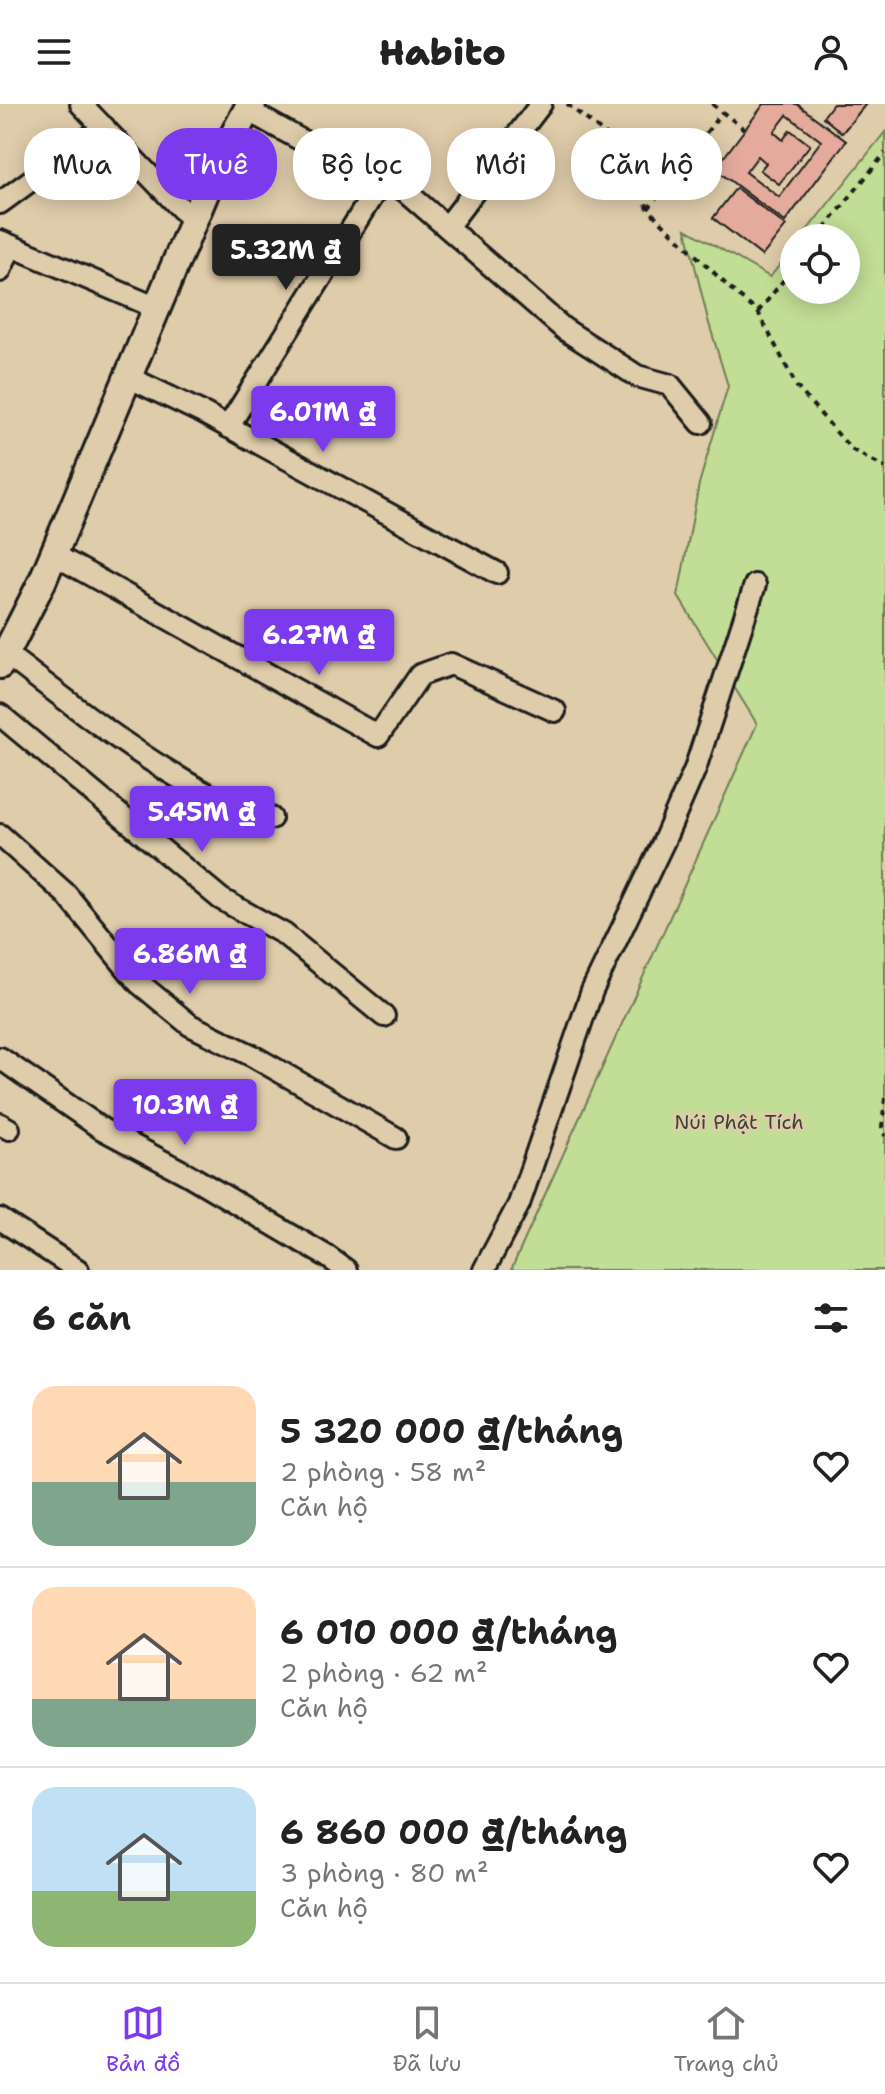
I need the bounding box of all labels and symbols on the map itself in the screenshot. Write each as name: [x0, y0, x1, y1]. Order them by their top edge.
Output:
pin: 5.32M ₫: [212, 224, 360, 292]
pin: 6.01M ₫: [249, 386, 397, 454]
pin: 6.27M ₫: [245, 609, 393, 677]
pin: 5.45M ₫: [128, 786, 276, 854]
pin: 6.86M ₫: [116, 928, 264, 996]
pin: 10.3M ₫: [111, 1079, 259, 1147]
park label: Núi Phật Tích: [674, 1109, 804, 1135]

